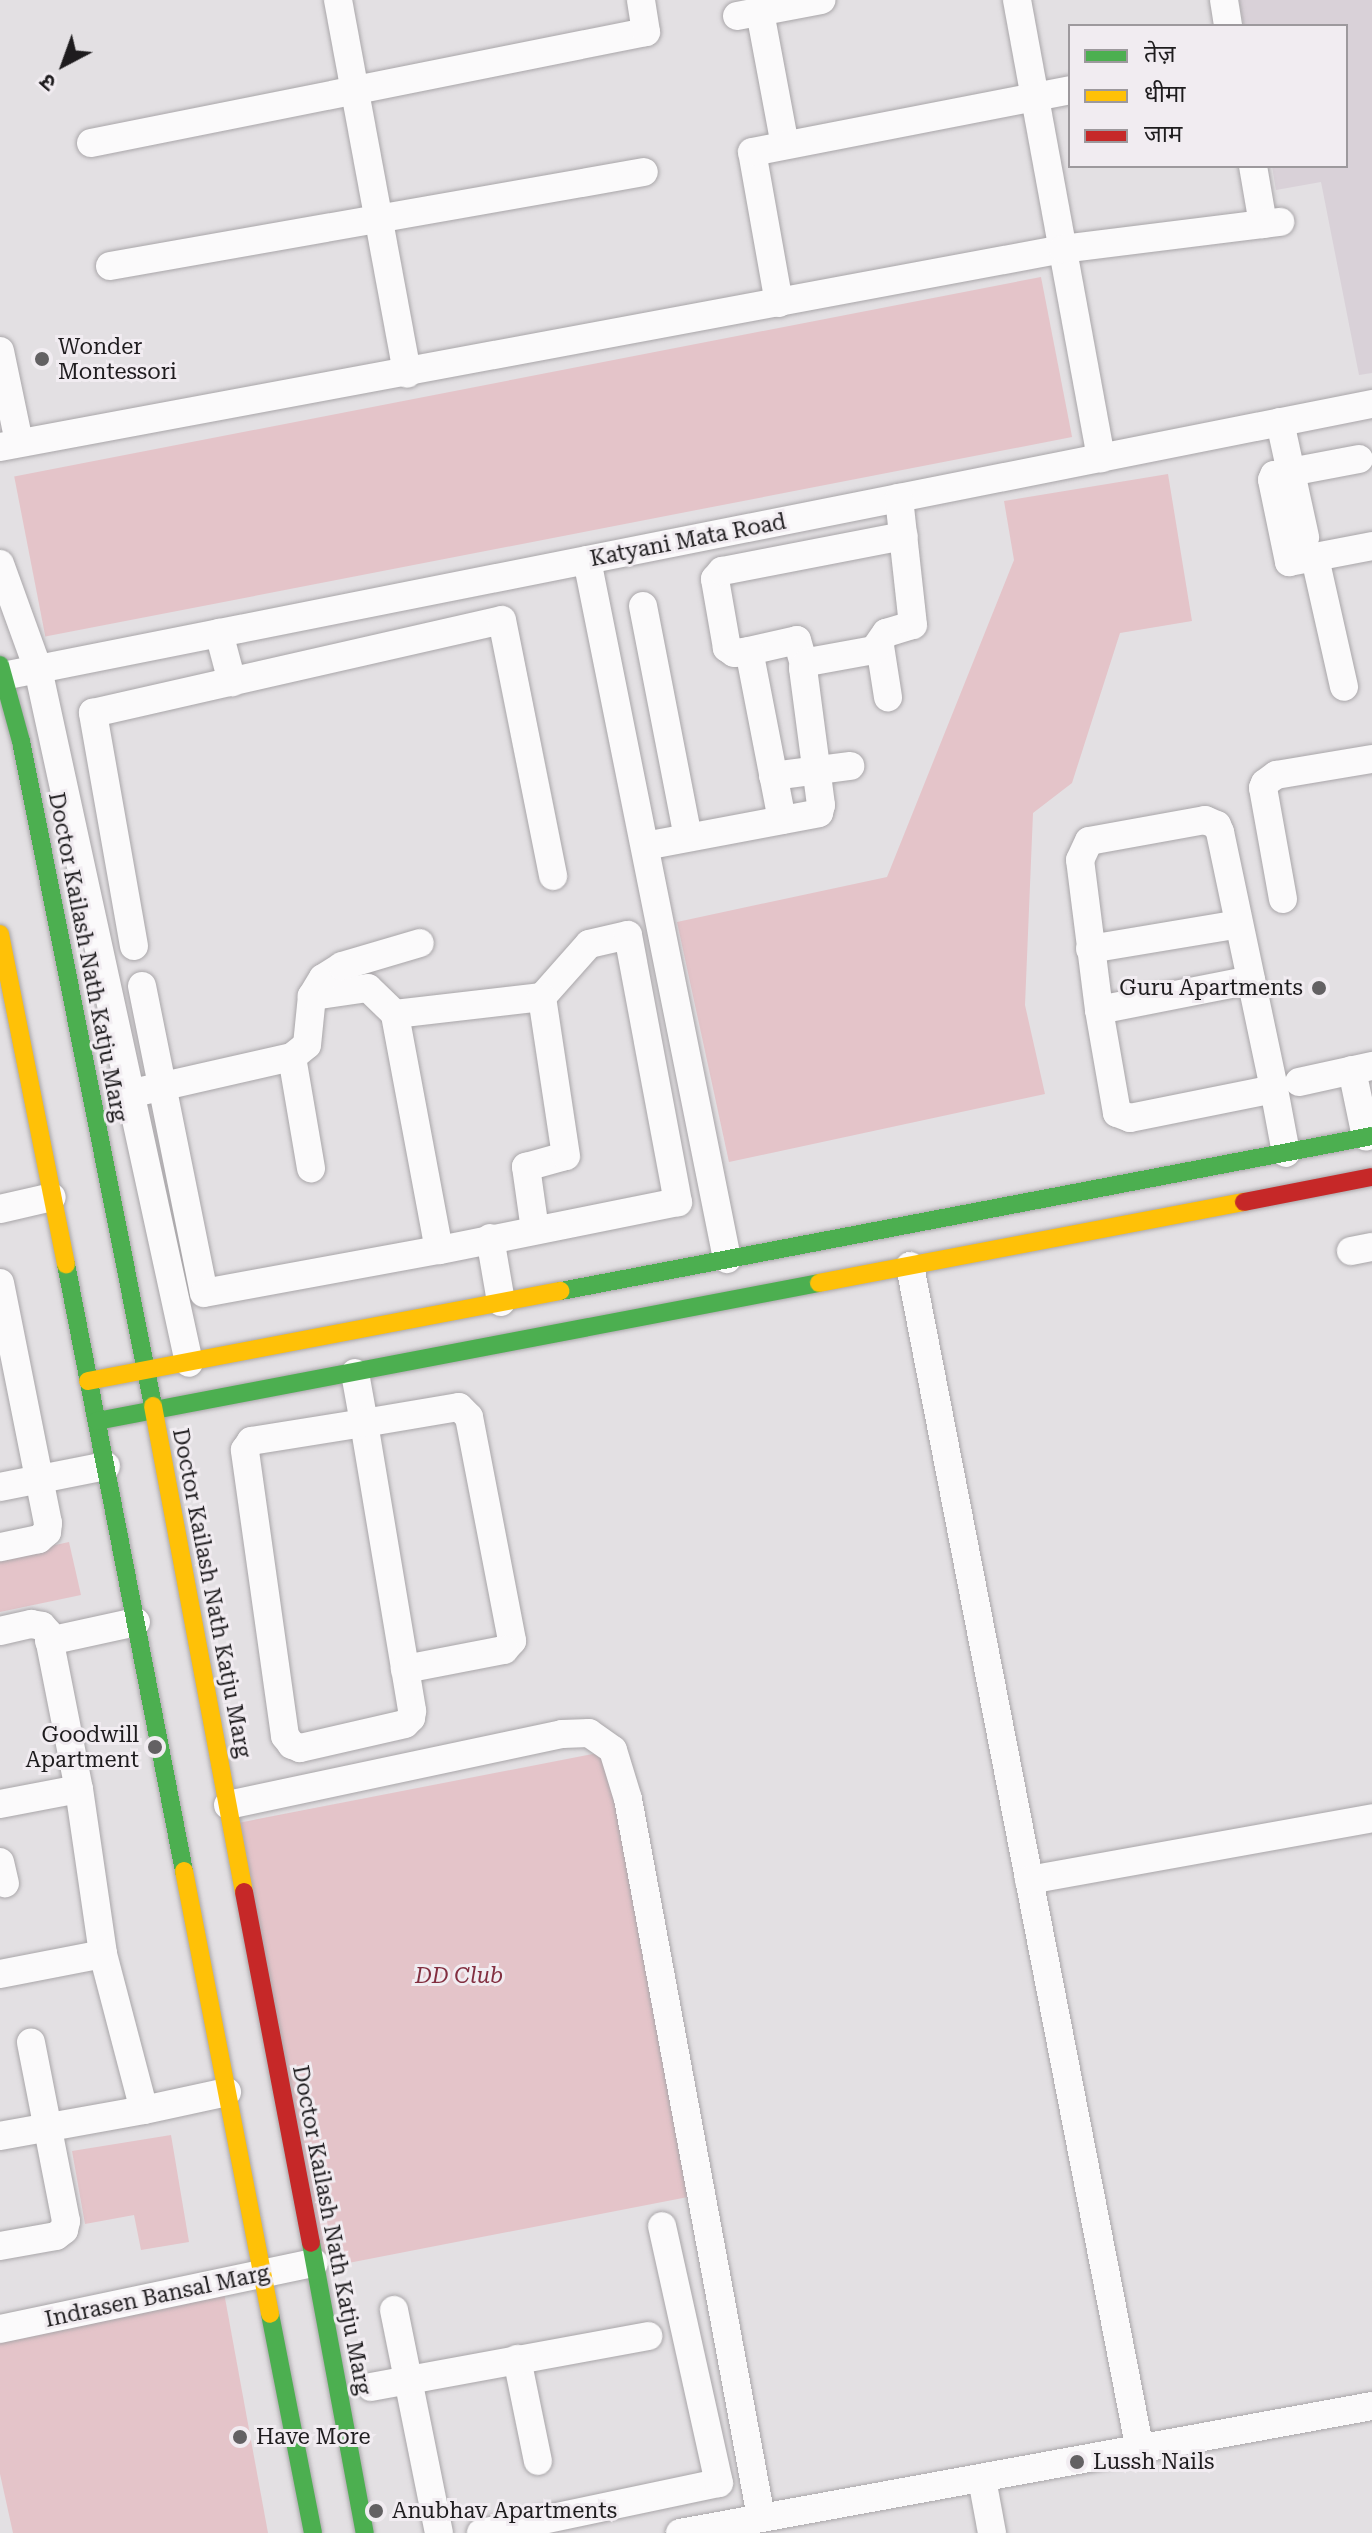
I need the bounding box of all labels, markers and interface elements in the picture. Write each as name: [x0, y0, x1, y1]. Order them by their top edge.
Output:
north arrow: [24, 24, 104, 104]
legend: [1068, 24, 1348, 168]
text: तेज़: [1144, 40, 1176, 68]
text: उ: [35, 69, 61, 96]
text: धीमा: [1144, 80, 1186, 108]
text: जाम: [1144, 120, 1182, 148]
place label: Wonder Montessori: [58, 333, 177, 384]
marker: Wonder Montessori: [33, 350, 51, 368]
street label: Katyani Mata Road: [588, 508, 788, 572]
street label: Doctor Kailash Nath Katju Marg: [43, 790, 133, 1124]
place label: Guru Apartments: [1119, 975, 1303, 1001]
marker: Guru Apartments: [1310, 979, 1328, 997]
street label: Doctor Kailash Nath Katju Marg: [167, 1426, 257, 1760]
place label: Goodwill Apartment: [26, 1721, 139, 1772]
marker: Goodwill Apartment: [146, 1738, 164, 1756]
park label: DD Club: [415, 1963, 503, 1989]
street label: Doctor Kailash Nath Katju Marg: [287, 2063, 377, 2397]
street label: Indrasen Bansal Marg: [42, 2259, 272, 2333]
place label: Have More: [256, 2424, 371, 2450]
marker: Have More: [231, 2428, 249, 2446]
place label: Lussh Nails: [1093, 2449, 1214, 2475]
marker: Lussh Nails: [1068, 2453, 1086, 2471]
place label: Anubhav Apartments: [392, 2498, 617, 2524]
marker: Anubhav Apartments: [367, 2502, 385, 2520]

